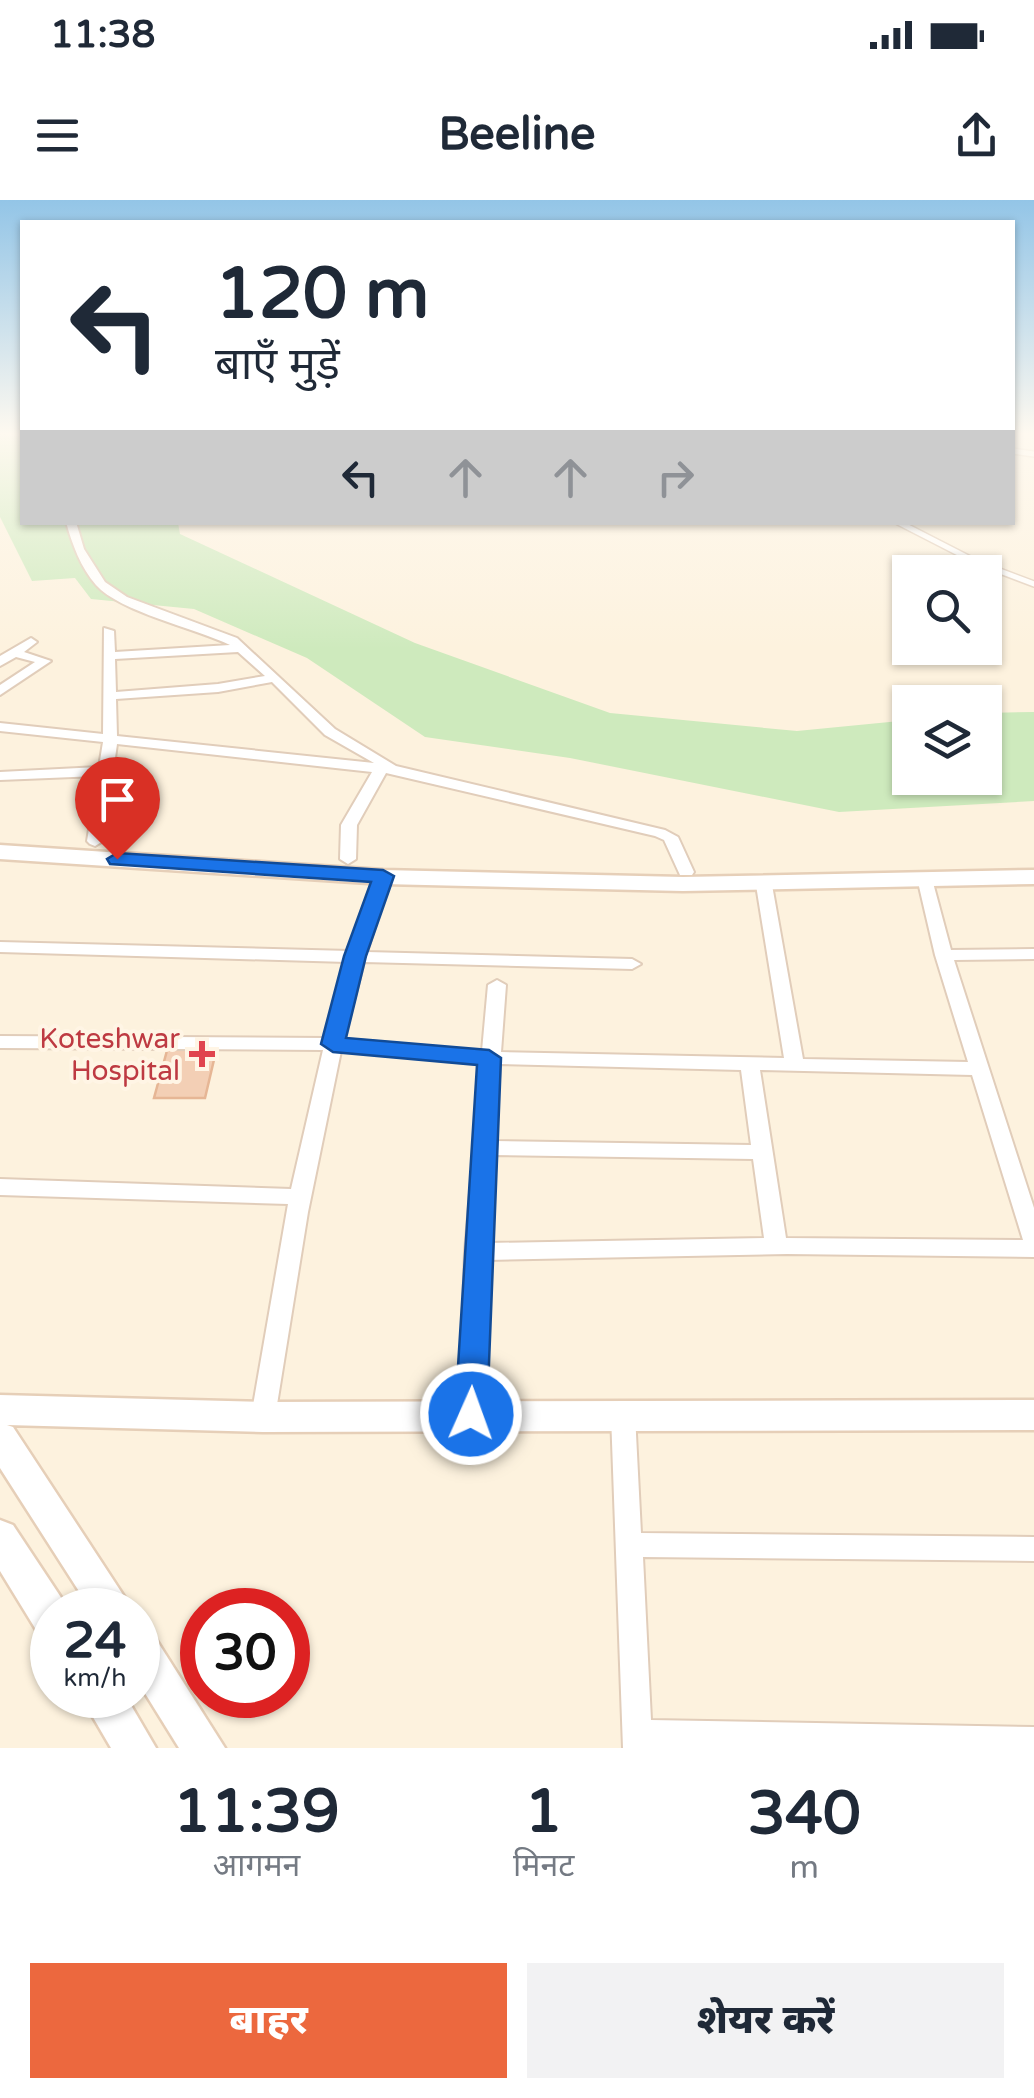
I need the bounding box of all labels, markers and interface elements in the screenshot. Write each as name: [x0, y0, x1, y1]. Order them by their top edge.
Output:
text: 11:38: [50, 12, 155, 58]
icon: menu: [30, 108, 85, 163]
text: Beeline: [438, 108, 596, 162]
icon: share: [949, 108, 1004, 163]
text: 120 m: [215, 253, 429, 337]
icon: left: [50, 260, 180, 390]
text: बाएँ मुड़ें: [215, 338, 340, 392]
icon: left: [333, 450, 388, 505]
icon: ahead: [438, 450, 493, 505]
icon: ahead: [543, 450, 598, 505]
icon: right: [648, 450, 703, 505]
map controls: [892, 555, 1002, 795]
button: search: [892, 555, 1002, 665]
button: layers: [892, 685, 1002, 795]
pin: [75, 757, 160, 860]
icon: arrive: [90, 772, 145, 827]
place label: Koteshwar Hospital: [39, 1022, 180, 1088]
marker: Koteshwar Hospital: [189, 1041, 215, 1067]
position arrow: [419, 1362, 523, 1466]
speed limit sign: 30: [180, 1588, 310, 1718]
text: 24: [64, 1611, 126, 1671]
text: km/h: [64, 1663, 126, 1693]
text: 11:39: [173, 1776, 340, 1848]
text: 1: [525, 1776, 562, 1848]
text: 340: [748, 1778, 861, 1850]
text: आगमन: [213, 1847, 300, 1885]
text: मिनट: [513, 1847, 574, 1885]
text: m: [789, 1849, 819, 1887]
button: बाहर: [30, 1963, 507, 2078]
button: शेयर करें: [527, 1963, 1004, 2078]

